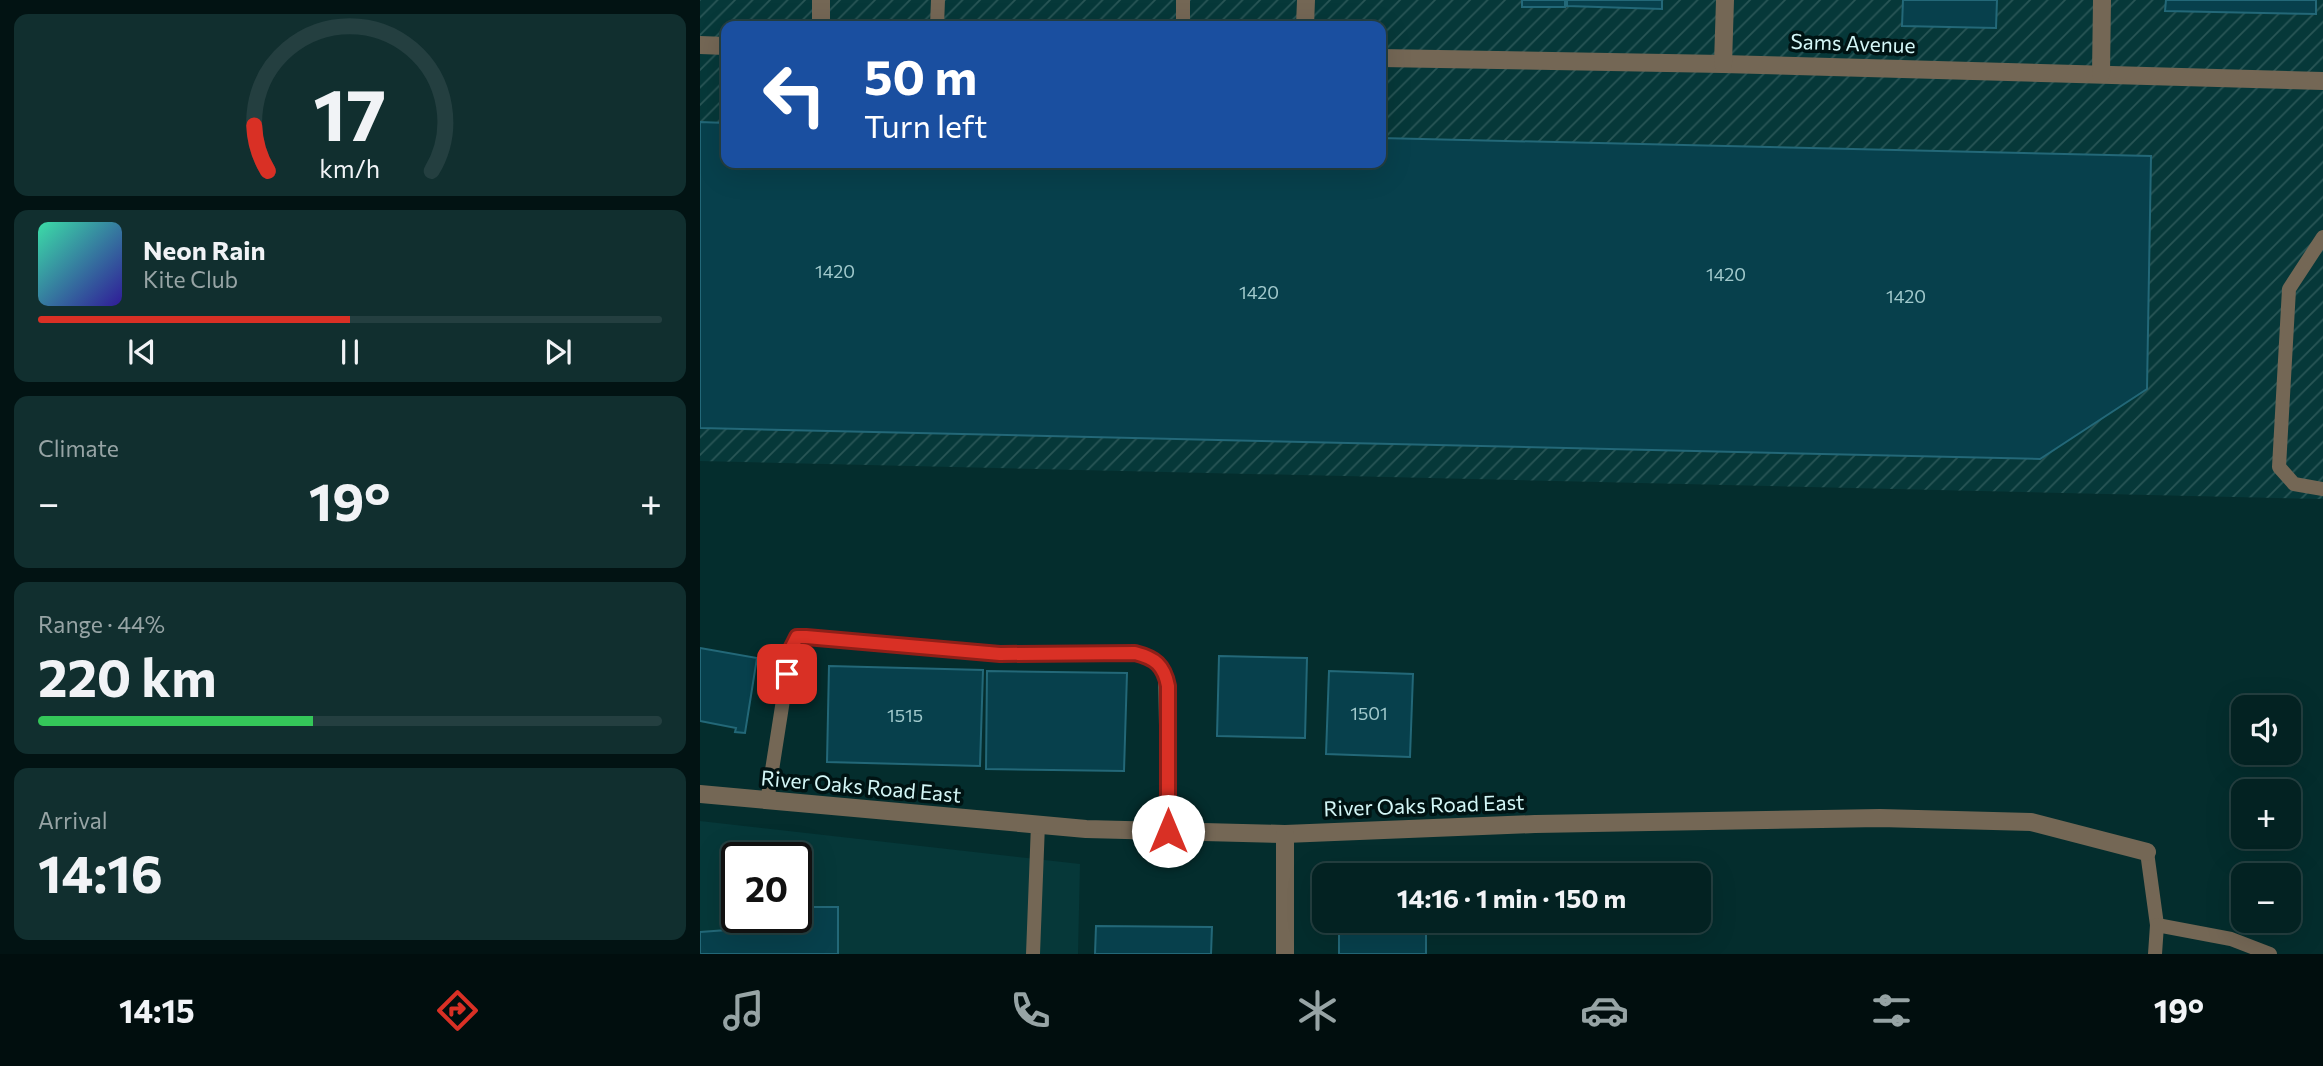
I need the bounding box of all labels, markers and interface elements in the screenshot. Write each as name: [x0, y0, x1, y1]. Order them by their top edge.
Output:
street label: Sams Avenue: [1790, 28, 1916, 57]
text: 50 m: [864, 45, 977, 105]
icon: left: [749, 49, 840, 140]
text: 17: [314, 67, 386, 156]
text: Turn left: [864, 105, 988, 145]
text: km/h: [320, 153, 380, 183]
text: Neon Rain: [143, 234, 266, 265]
house number: 1420: [815, 260, 855, 282]
house number: 1420: [1706, 263, 1746, 285]
text: Kite Club: [143, 265, 238, 293]
house number: 1420: [1239, 281, 1279, 303]
house number: 1420: [1886, 285, 1926, 307]
icon: previous: [123, 333, 161, 371]
icon: pause: [331, 333, 369, 371]
icon: next: [539, 333, 577, 371]
text: Climate: [38, 434, 119, 462]
text: 19°: [309, 468, 390, 532]
text: −: [38, 478, 60, 525]
text: +: [640, 478, 662, 525]
text: Range · 44%: [38, 610, 165, 638]
text: 220 km: [38, 644, 217, 708]
pin: [757, 644, 817, 704]
icon: arrive: [768, 655, 806, 693]
map controls: [2231, 695, 2301, 933]
button: sound: [2231, 695, 2301, 765]
house number: 1501: [1350, 702, 1388, 724]
house number: 1515: [887, 704, 923, 726]
street label: River Oaks Road East: [760, 764, 962, 807]
button: +: [2231, 779, 2301, 849]
street label: River Oaks Road East: [1323, 788, 1525, 821]
position arrow: [1131, 794, 1205, 868]
text: Arrival: [38, 806, 108, 834]
text: 14:16: [38, 840, 163, 904]
speed limit sign: 20: [721, 842, 812, 933]
button: −: [2231, 863, 2301, 933]
text: 14:16 · 1 min · 150 m: [1397, 882, 1626, 913]
icon: directions: [433, 986, 482, 1035]
icon: music: [719, 986, 768, 1035]
icon: phone: [1006, 986, 1055, 1035]
icon: climate: [1293, 986, 1342, 1035]
icon: car: [1580, 986, 1629, 1035]
icon: filters: [1867, 986, 1916, 1035]
text: 14:15: [119, 990, 195, 1030]
text: 19°: [2154, 990, 2204, 1030]

